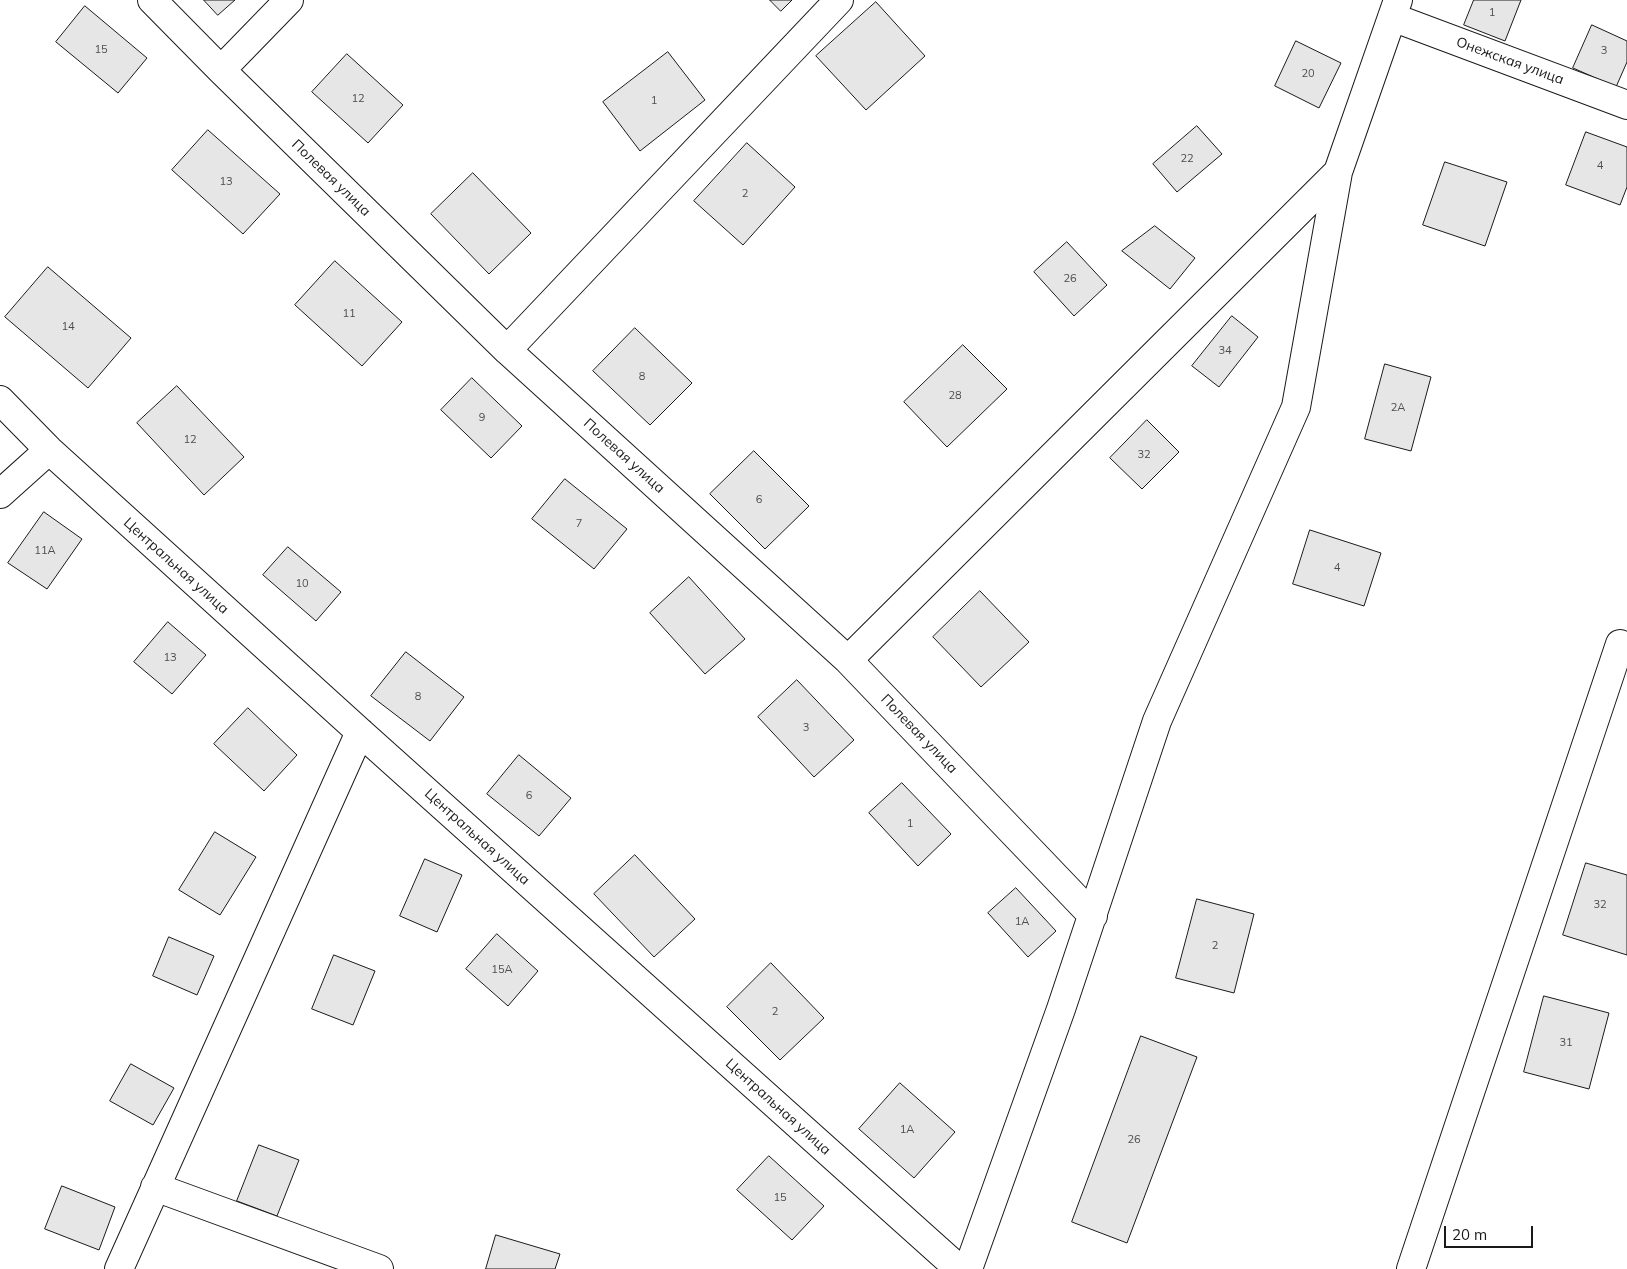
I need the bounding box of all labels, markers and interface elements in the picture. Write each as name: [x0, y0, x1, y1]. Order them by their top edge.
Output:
house number: 1: [1489, 6, 1495, 20]
street label: Онежская улица: [1454, 34, 1566, 88]
house number: 15: [94, 43, 108, 57]
house number: 3: [1601, 44, 1607, 58]
house number: 20: [1301, 67, 1315, 81]
house number: 12: [351, 92, 365, 106]
house number: 1: [651, 94, 657, 108]
street label: Полевая улица: [288, 136, 374, 220]
house number: 22: [1180, 152, 1194, 166]
house number: 4: [1597, 159, 1603, 173]
house number: 13: [219, 175, 233, 189]
house number: 2: [742, 187, 748, 201]
house number: 26: [1063, 272, 1077, 286]
house number: 11: [342, 307, 356, 321]
house number: 14: [61, 320, 75, 334]
house number: 34: [1218, 344, 1232, 358]
house number: 8: [639, 370, 645, 384]
house number: 28: [948, 389, 962, 403]
house number: 2А: [1391, 401, 1405, 415]
house number: 9: [479, 411, 485, 425]
street label: Полевая улица: [580, 415, 668, 497]
house number: 12: [183, 433, 197, 447]
house number: 32: [1137, 448, 1151, 462]
house number: 6: [756, 493, 762, 507]
street label: Центральная улица: [120, 514, 232, 618]
house number: 7: [576, 517, 582, 531]
house number: 11А: [34, 544, 56, 558]
house number: 4: [1334, 561, 1340, 575]
house number: 10: [295, 577, 309, 591]
house number: 13: [163, 651, 177, 665]
house number: 8: [415, 690, 421, 704]
street label: Полевая улица: [877, 691, 961, 777]
house number: 3: [803, 721, 809, 735]
street label: Центральная улица: [421, 785, 533, 889]
house number: 6: [526, 789, 532, 803]
house number: 1: [907, 817, 913, 831]
house number: 32: [1593, 898, 1607, 912]
house number: 1А: [1015, 915, 1029, 929]
house number: 2: [1212, 939, 1218, 953]
house number: 15А: [491, 963, 513, 977]
house number: 2: [772, 1005, 778, 1019]
house number: 31: [1559, 1036, 1573, 1050]
street label: Центральная улица: [722, 1055, 834, 1159]
house number: 1А: [900, 1123, 914, 1137]
house number: 26: [1127, 1133, 1141, 1147]
house number: 15: [773, 1191, 787, 1205]
scale bar: [1447, 1216, 1536, 1248]
text: 20 m: [1452, 1225, 1487, 1244]

